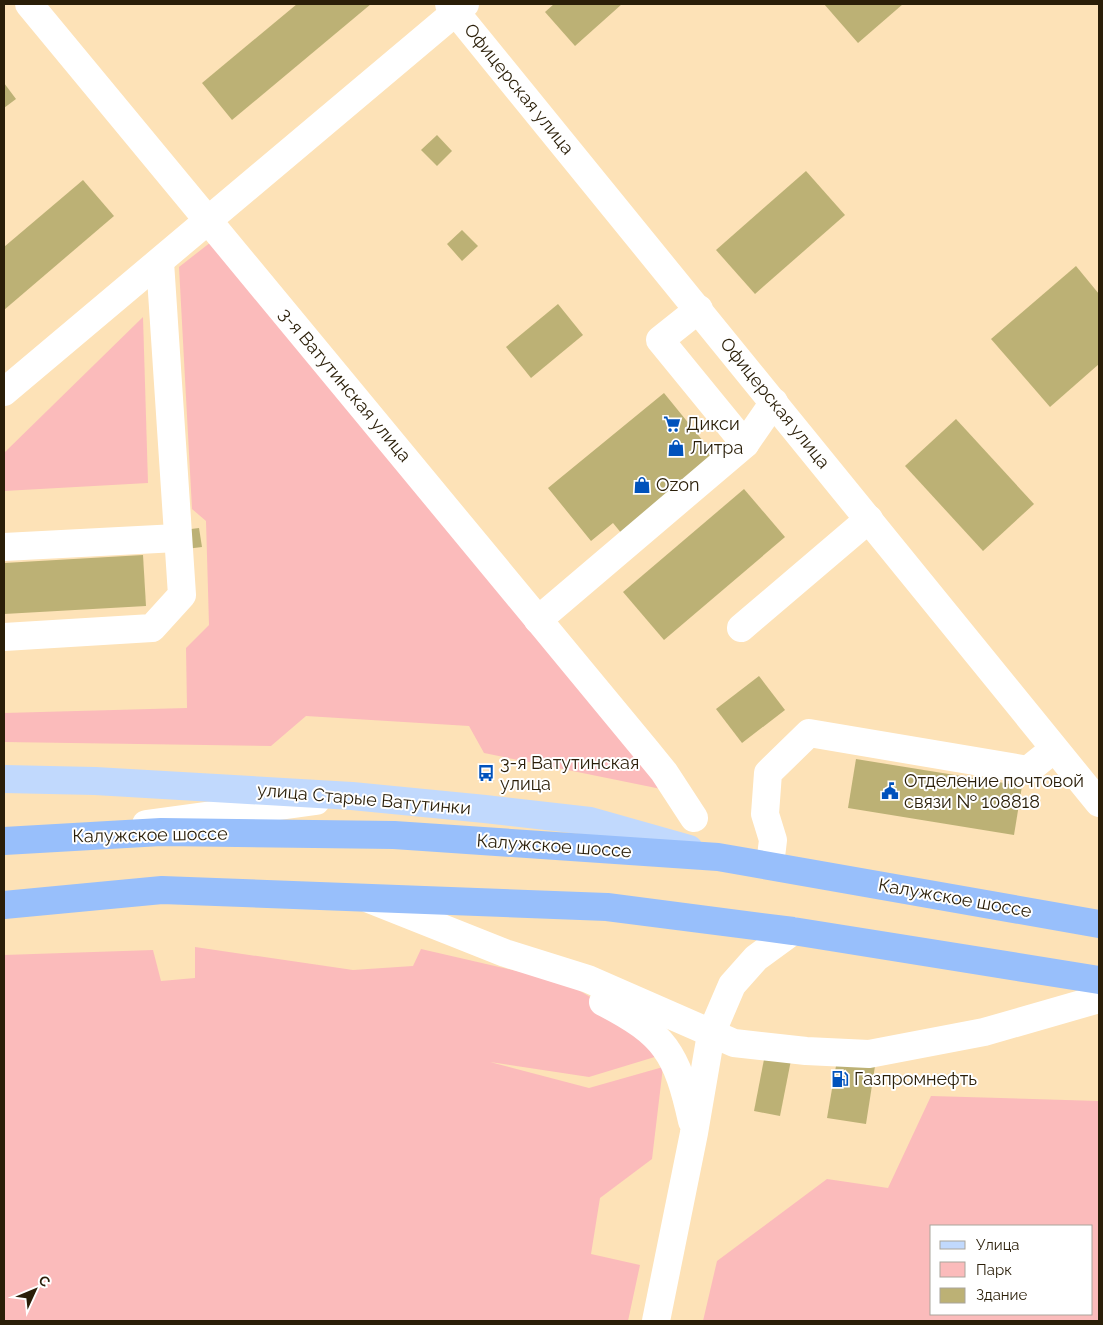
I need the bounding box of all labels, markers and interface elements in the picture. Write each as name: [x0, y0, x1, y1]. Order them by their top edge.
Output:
street label: Офицерская улица: [460, 19, 579, 158]
street label: 3-я Ватутинская улица: [275, 304, 416, 466]
street label: Офицерская улица: [716, 333, 835, 472]
place label: Дикси: [686, 413, 740, 434]
supermarket icon: Дикси: [662, 414, 682, 434]
place label: Литра: [690, 437, 743, 458]
shop icon: Литра: [666, 438, 686, 458]
place label: Ozon: [656, 474, 699, 495]
shop icon: Ozon: [632, 475, 652, 495]
place label: 3-я Ватутинская улица: [500, 752, 639, 794]
bus stop icon: 3-я Ватутинская улица: [476, 763, 496, 783]
place label: Отделение почтовой связи № 108818: [904, 770, 1084, 812]
street label: улица Старые Ватутинки: [256, 779, 472, 818]
public building icon: Отделение почтовой связи № 108818: [880, 781, 900, 801]
street label: Калужское шоссе: [72, 823, 228, 846]
street label: Калужское шоссе: [476, 830, 633, 861]
street label: Калужское шоссе: [877, 874, 1034, 921]
place label: Газпромнефть: [854, 1068, 977, 1089]
fuel station icon: Газпромнефть: [830, 1069, 850, 1089]
legend: [930, 1225, 1093, 1315]
text: Улица: [976, 1236, 1020, 1254]
text: Парк: [976, 1261, 1012, 1279]
north arrow: [10, 1265, 60, 1315]
text: С: [35, 1272, 54, 1290]
text: Здание: [976, 1286, 1028, 1304]

